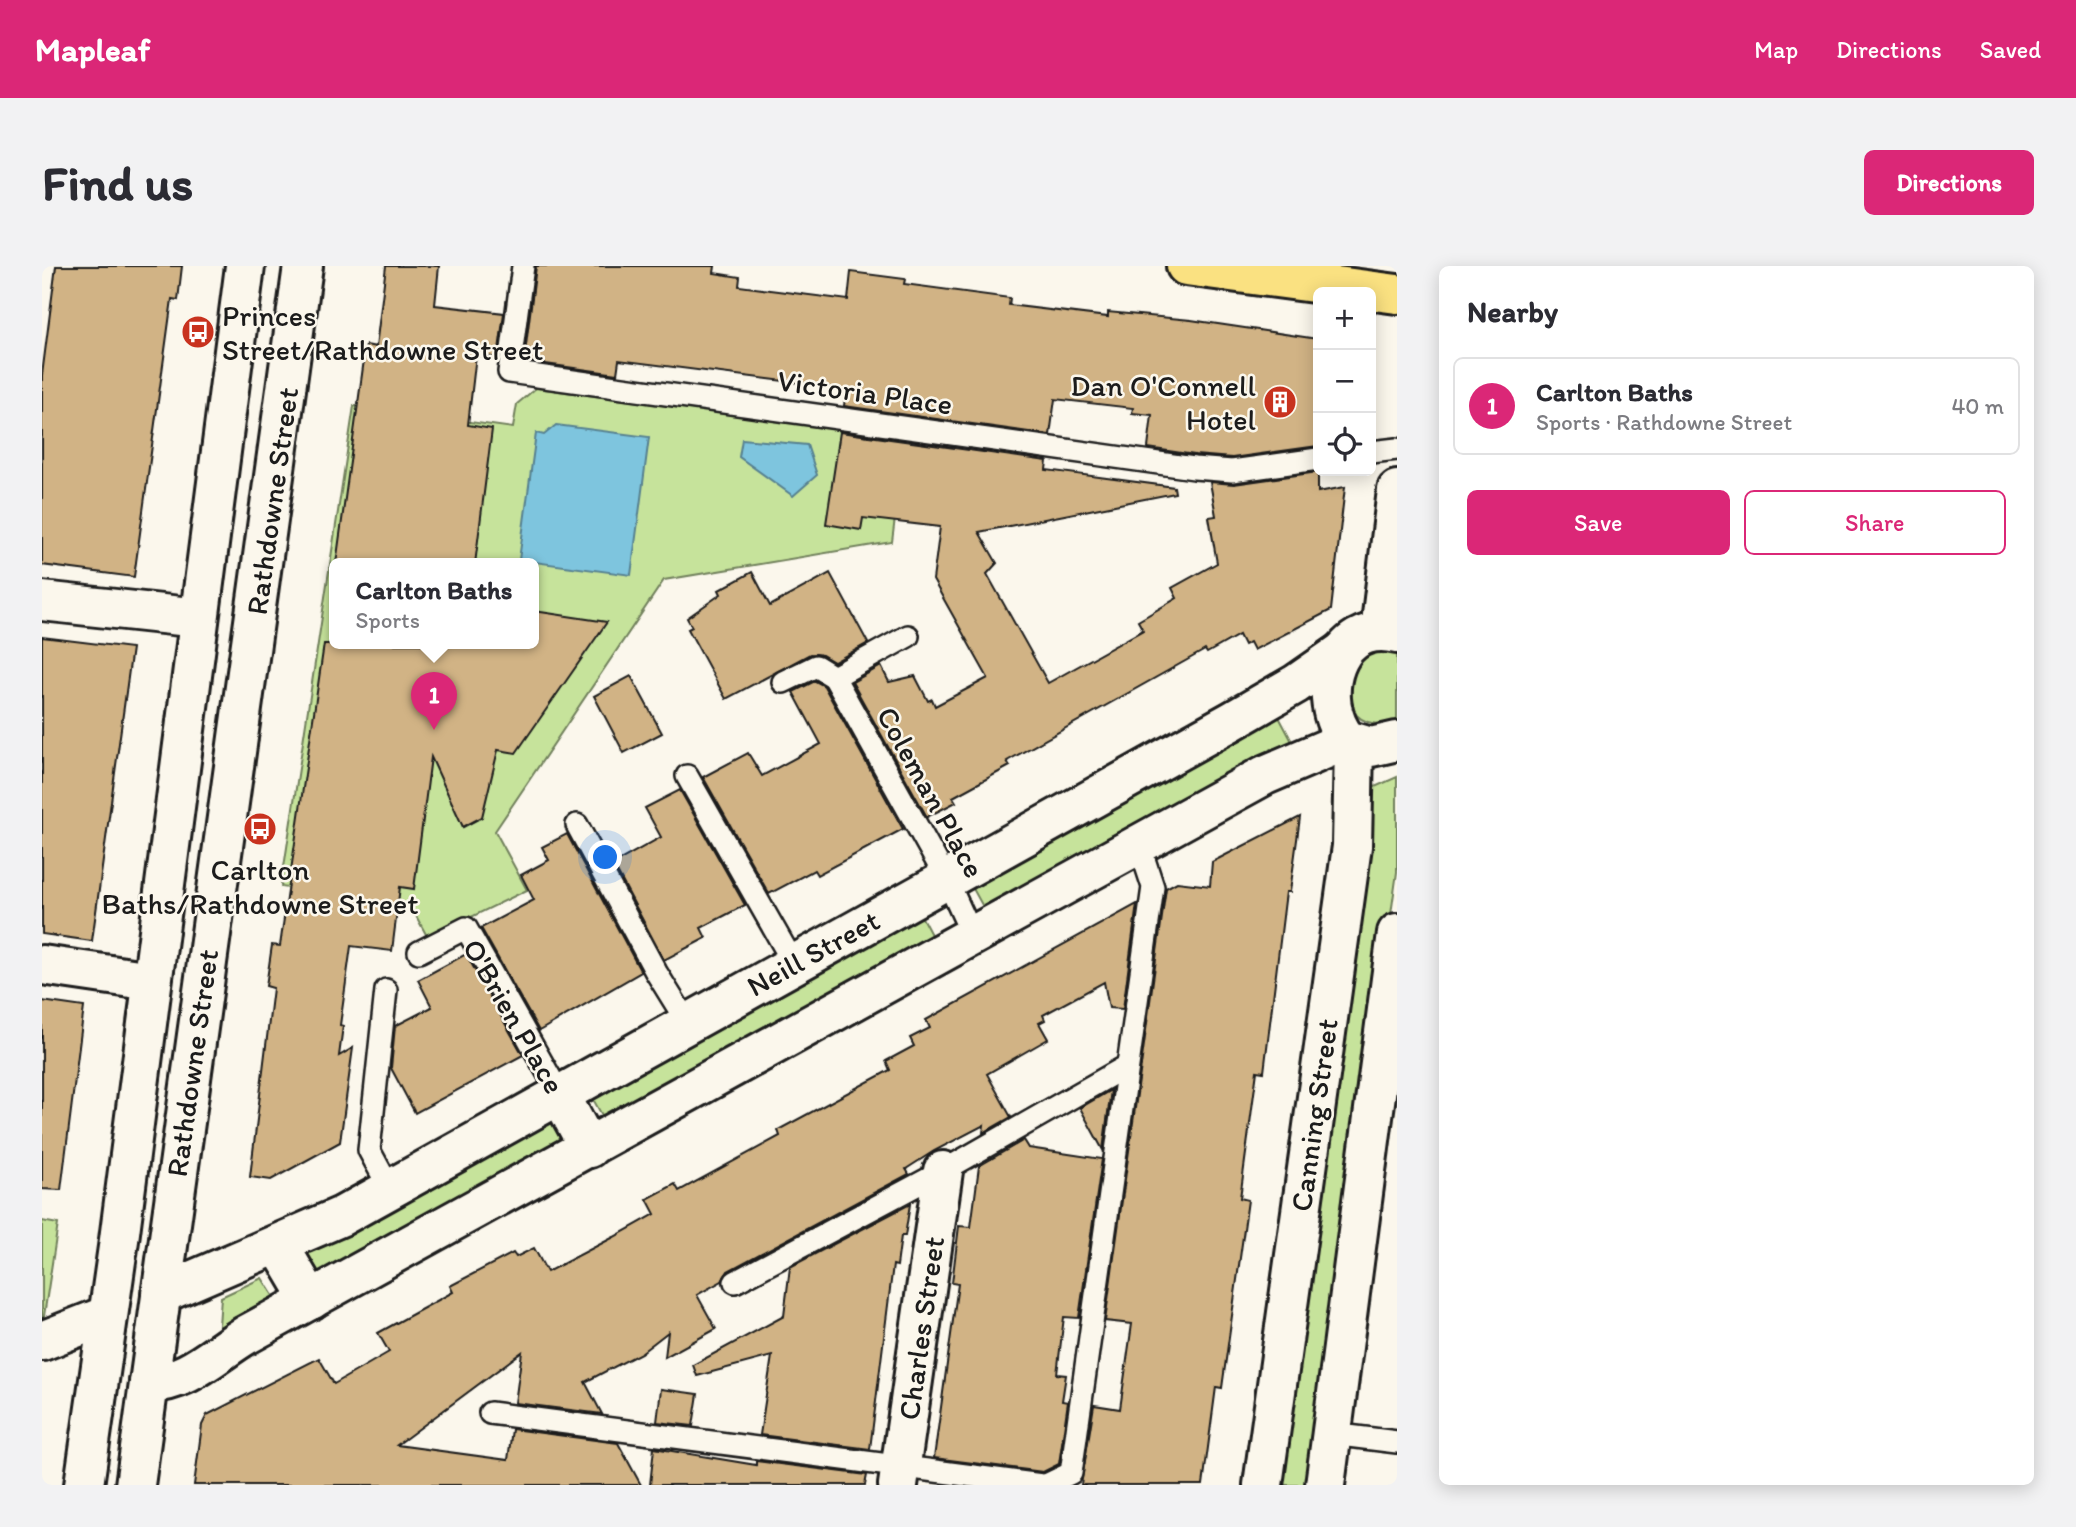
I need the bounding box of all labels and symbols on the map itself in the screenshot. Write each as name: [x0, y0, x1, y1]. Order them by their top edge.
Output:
place label: Princes Street/Rathdowne Street: [222, 297, 543, 368]
bus stop icon: Princes Street/Rathdowne Street: [179, 313, 217, 351]
street label: Victoria Place: [775, 361, 955, 423]
place label: Dan O'Connell Hotel: [1070, 367, 1257, 438]
building icon: Dan O'Connell Hotel: [1261, 383, 1299, 421]
street label: Rathdowne Street: [238, 385, 306, 617]
pin: 1: [411, 672, 457, 730]
street label: Coleman Place: [869, 700, 993, 884]
bus stop icon: Carlton Baths/Rathdowne Street: [241, 810, 279, 848]
your location: [588, 840, 622, 874]
place label: Carlton Baths/Rathdowne Street: [102, 851, 418, 922]
street label: Neill Street: [740, 901, 886, 1005]
street label: O'Brien Place: [455, 932, 573, 1100]
street label: Rathdowne Street: [158, 947, 226, 1179]
street label: Canning Street: [1282, 1016, 1346, 1214]
street label: Charles Street: [890, 1234, 952, 1422]

